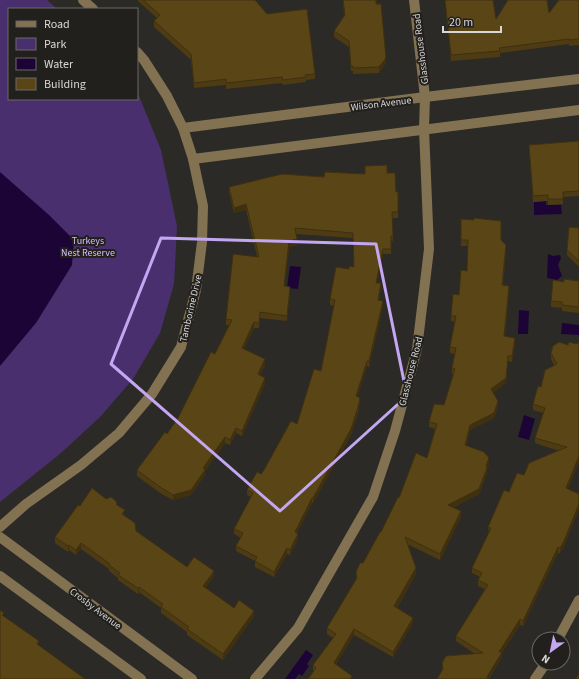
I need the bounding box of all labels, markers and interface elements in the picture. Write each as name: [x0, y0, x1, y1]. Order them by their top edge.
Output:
legend: [8, 8, 138, 100]
scale bar: [443, 8, 501, 34]
street label: Glasshouse Road: [410, 13, 432, 85]
text: 20 m: [449, 14, 473, 31]
text: Road: [44, 16, 70, 33]
text: Park: [44, 36, 66, 53]
text: Water: [44, 56, 74, 73]
text: Building: [44, 76, 86, 93]
street label: Wilson Avenue: [350, 93, 412, 115]
park label: Turkeys Nest Reserve: [61, 234, 115, 260]
street label: Tamborine Drive: [176, 273, 206, 343]
street label: Glasshouse Road: [396, 335, 426, 407]
street label: Crosby Avenue: [67, 585, 124, 633]
north arrow: [531, 631, 571, 671]
text: N: [539, 651, 553, 667]

